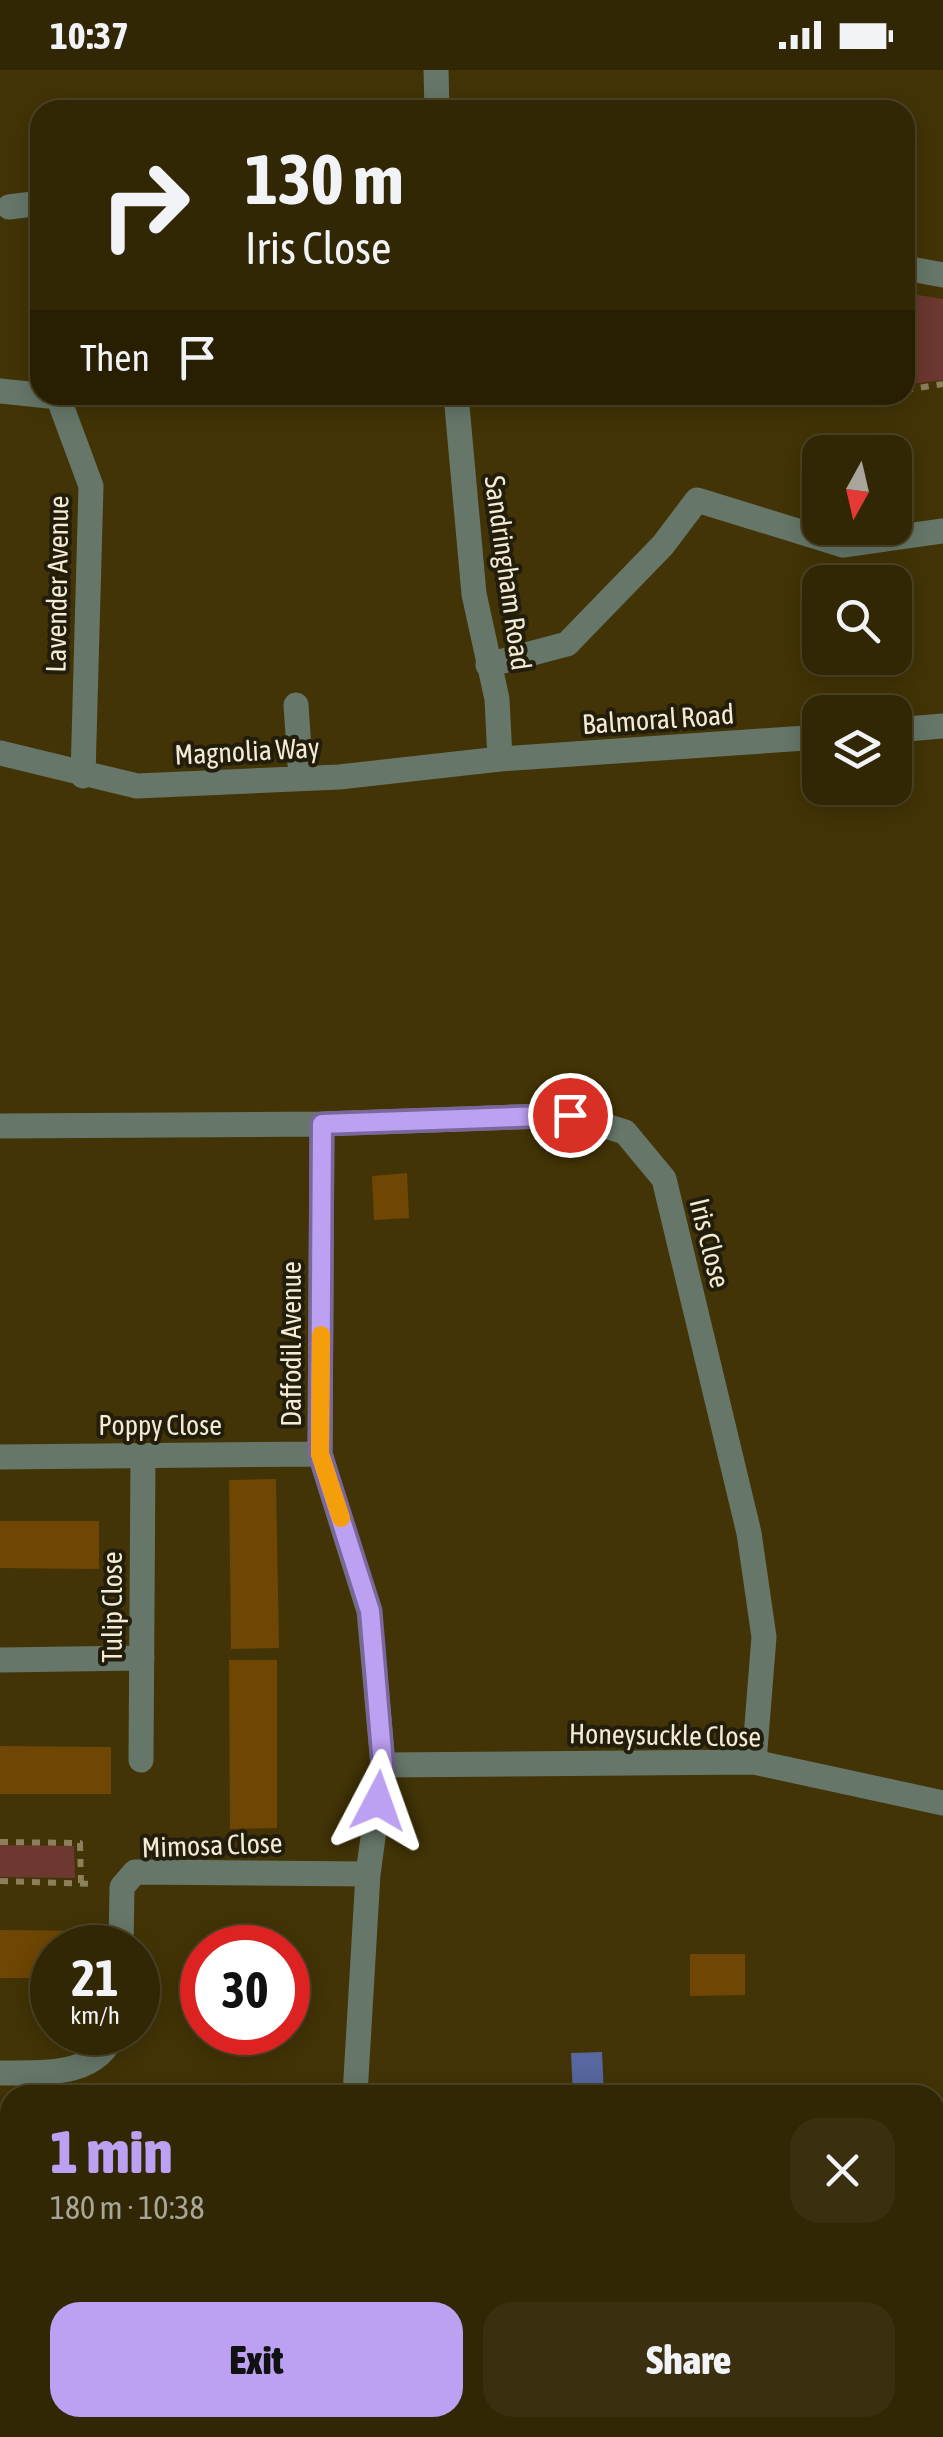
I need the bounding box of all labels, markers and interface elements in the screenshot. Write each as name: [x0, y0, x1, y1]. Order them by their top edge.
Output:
text: 10:37: [50, 14, 129, 57]
text: 130 m: [245, 139, 404, 219]
icon: right: [80, 140, 210, 270]
text: Iris Close: [245, 222, 391, 274]
icon: arrive: [170, 330, 225, 385]
text: Then: [80, 336, 150, 379]
north arrow: [802, 435, 912, 545]
map controls: [802, 435, 912, 805]
street label: Sandringham Road: [479, 474, 537, 672]
street label: Lavender Avenue: [39, 495, 75, 673]
button: search: [802, 565, 912, 675]
button: layers: [802, 695, 912, 805]
street label: Balmoral Road: [581, 698, 735, 740]
street label: Magnolia Way: [174, 731, 320, 771]
pin: [528, 1073, 613, 1158]
icon: arrive: [543, 1088, 598, 1143]
street label: Iris Close: [683, 1195, 737, 1291]
street label: Daffodil Avenue: [275, 1261, 307, 1427]
street label: Poppy Close: [98, 1409, 222, 1441]
street label: Tulip Close: [96, 1552, 128, 1662]
street label: Honeysuckle Close: [569, 1717, 761, 1753]
position arrow: [326, 1749, 430, 1853]
street label: Mimosa Close: [141, 1827, 283, 1863]
speed limit sign: 30: [180, 1925, 310, 2055]
text: 21: [71, 1949, 118, 2007]
text: km/h: [70, 2001, 120, 2029]
text: 1 min: [50, 2117, 173, 2186]
button: close: [790, 2118, 895, 2223]
text: 180 m · 10:38: [50, 2189, 205, 2226]
button: Exit: [50, 2302, 463, 2417]
button: Share: [483, 2302, 895, 2417]

